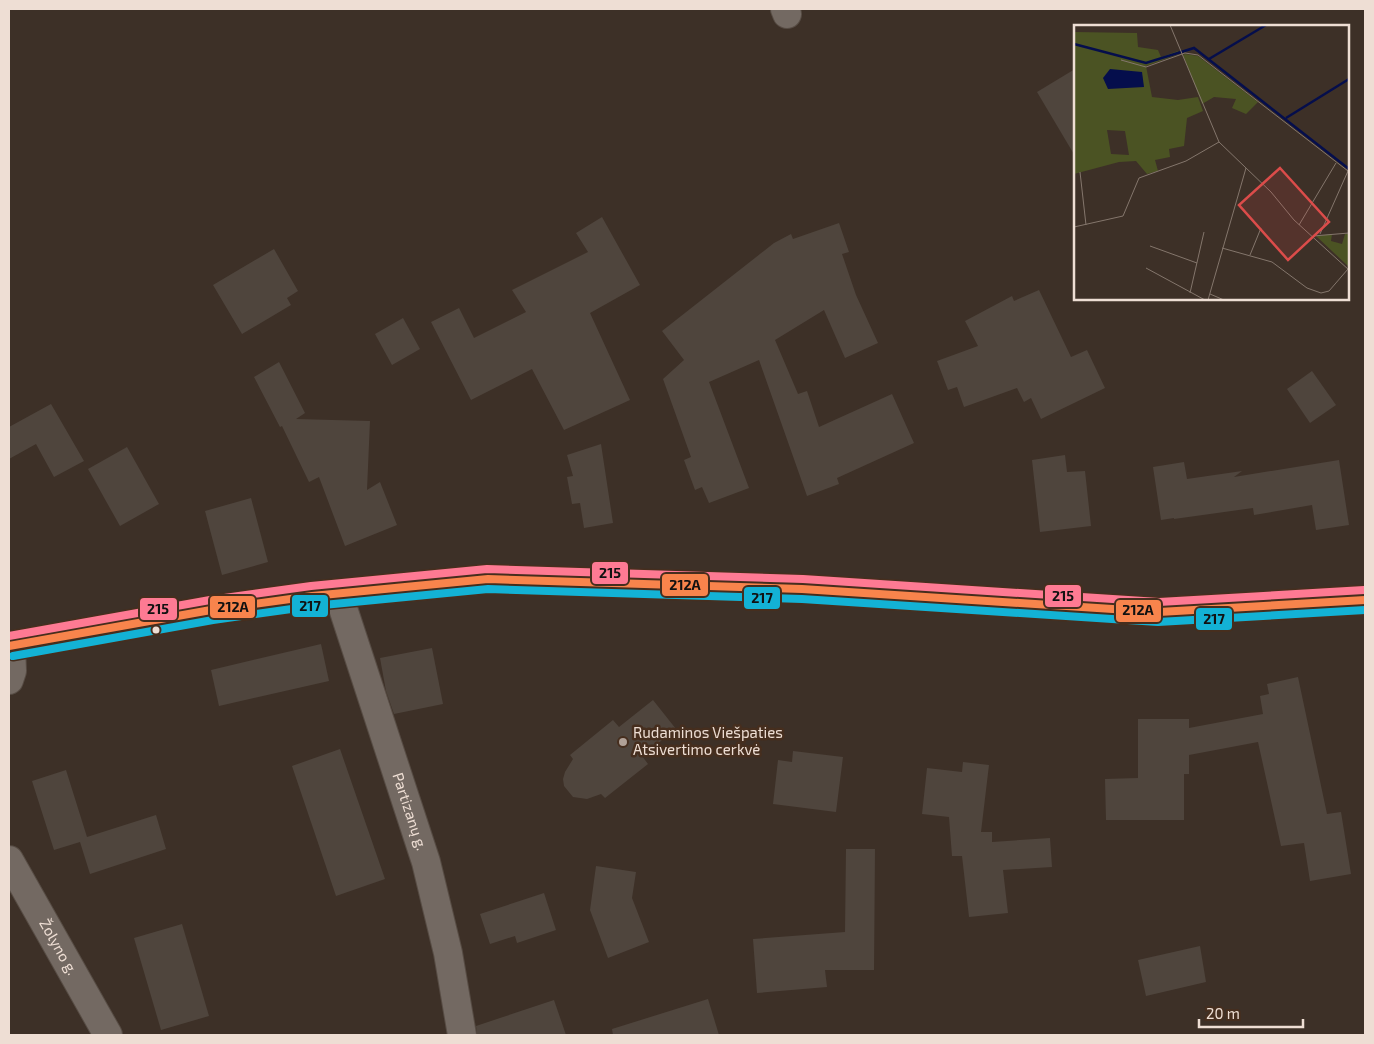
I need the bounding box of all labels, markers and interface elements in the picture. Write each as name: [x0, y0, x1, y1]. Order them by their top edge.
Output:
inset map: [1074, 25, 1349, 300]
line badge: 215: [591, 561, 629, 585]
text: 215: [599, 564, 621, 581]
line badge: 212A: [661, 573, 709, 597]
text: 212A: [669, 576, 702, 593]
line badge: 215: [1044, 584, 1082, 608]
line badge: 217: [743, 586, 781, 610]
text: 215: [1052, 587, 1074, 604]
text: 217: [751, 589, 773, 606]
line badge: 217: [291, 594, 329, 618]
line badge: 212A: [209, 595, 256, 619]
line badge: 215: [139, 597, 178, 621]
text: 217: [299, 597, 321, 614]
text: 212A: [217, 598, 250, 615]
line badge: 212A: [1115, 599, 1162, 623]
text: 215: [147, 600, 169, 617]
text: 212A: [1122, 601, 1155, 618]
line badge: 217: [1195, 607, 1233, 631]
text: 217: [1203, 610, 1225, 627]
unlabelled marker: [151, 625, 161, 635]
place label: Rudaminos Viešpaties Atsivertimo cerkvė: [633, 723, 783, 758]
marker: Rudaminos Viešpaties Atsivertimo cerkvė: [617, 736, 629, 748]
street label: Partizanų g.: [389, 770, 432, 853]
street label: Žolyno g.: [36, 915, 82, 978]
scale bar: [1199, 996, 1303, 1028]
text: 20 m: [1206, 1004, 1240, 1022]

